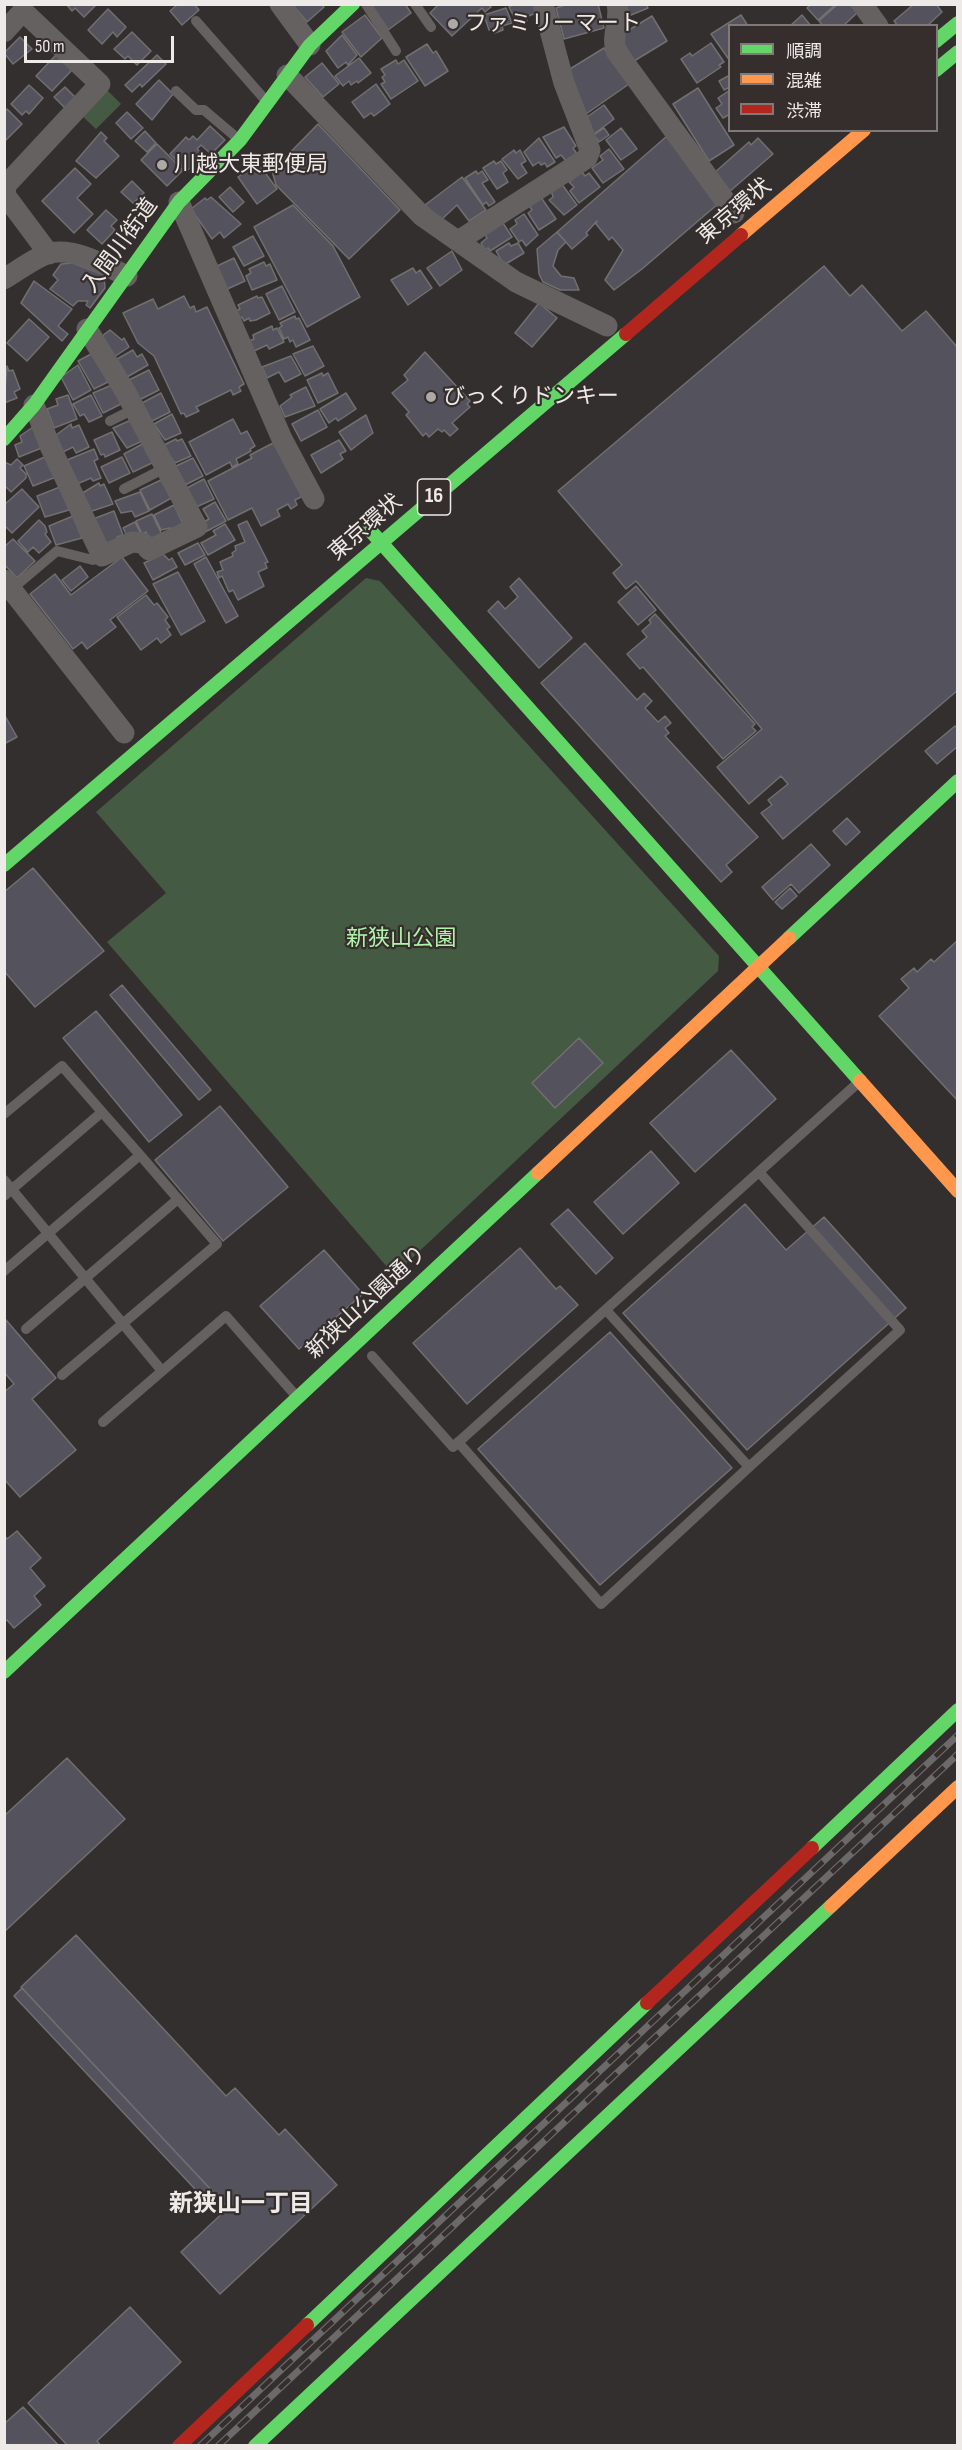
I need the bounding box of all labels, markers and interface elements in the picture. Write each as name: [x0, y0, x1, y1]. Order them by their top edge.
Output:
place label: ファミリーマート: [465, 11, 641, 37]
marker: ファミリーマート: [446, 17, 460, 31]
scale bar: [27, 24, 177, 62]
legend: [728, 24, 938, 132]
text: 50 m: [35, 36, 65, 57]
text: 順調: [786, 41, 822, 62]
text: 混雑: [786, 71, 822, 92]
text: 渋滞: [786, 101, 822, 122]
place label: 川越大東郵便局: [174, 152, 328, 178]
marker: 川越大東郵便局: [155, 158, 169, 172]
street label: 東京環状: [693, 174, 777, 250]
street label: 入間川街道: [78, 194, 164, 298]
place label: びっくりドンキー: [443, 384, 619, 410]
marker: びっくりドンキー: [424, 390, 438, 404]
road number: 16: [418, 479, 450, 515]
street label: 東京環状: [324, 489, 408, 567]
park label: 新狭山公園: [346, 926, 456, 952]
street label: 新狭山公園通り: [302, 1241, 432, 1365]
district label: 新狭山一丁目: [169, 2191, 313, 2219]

